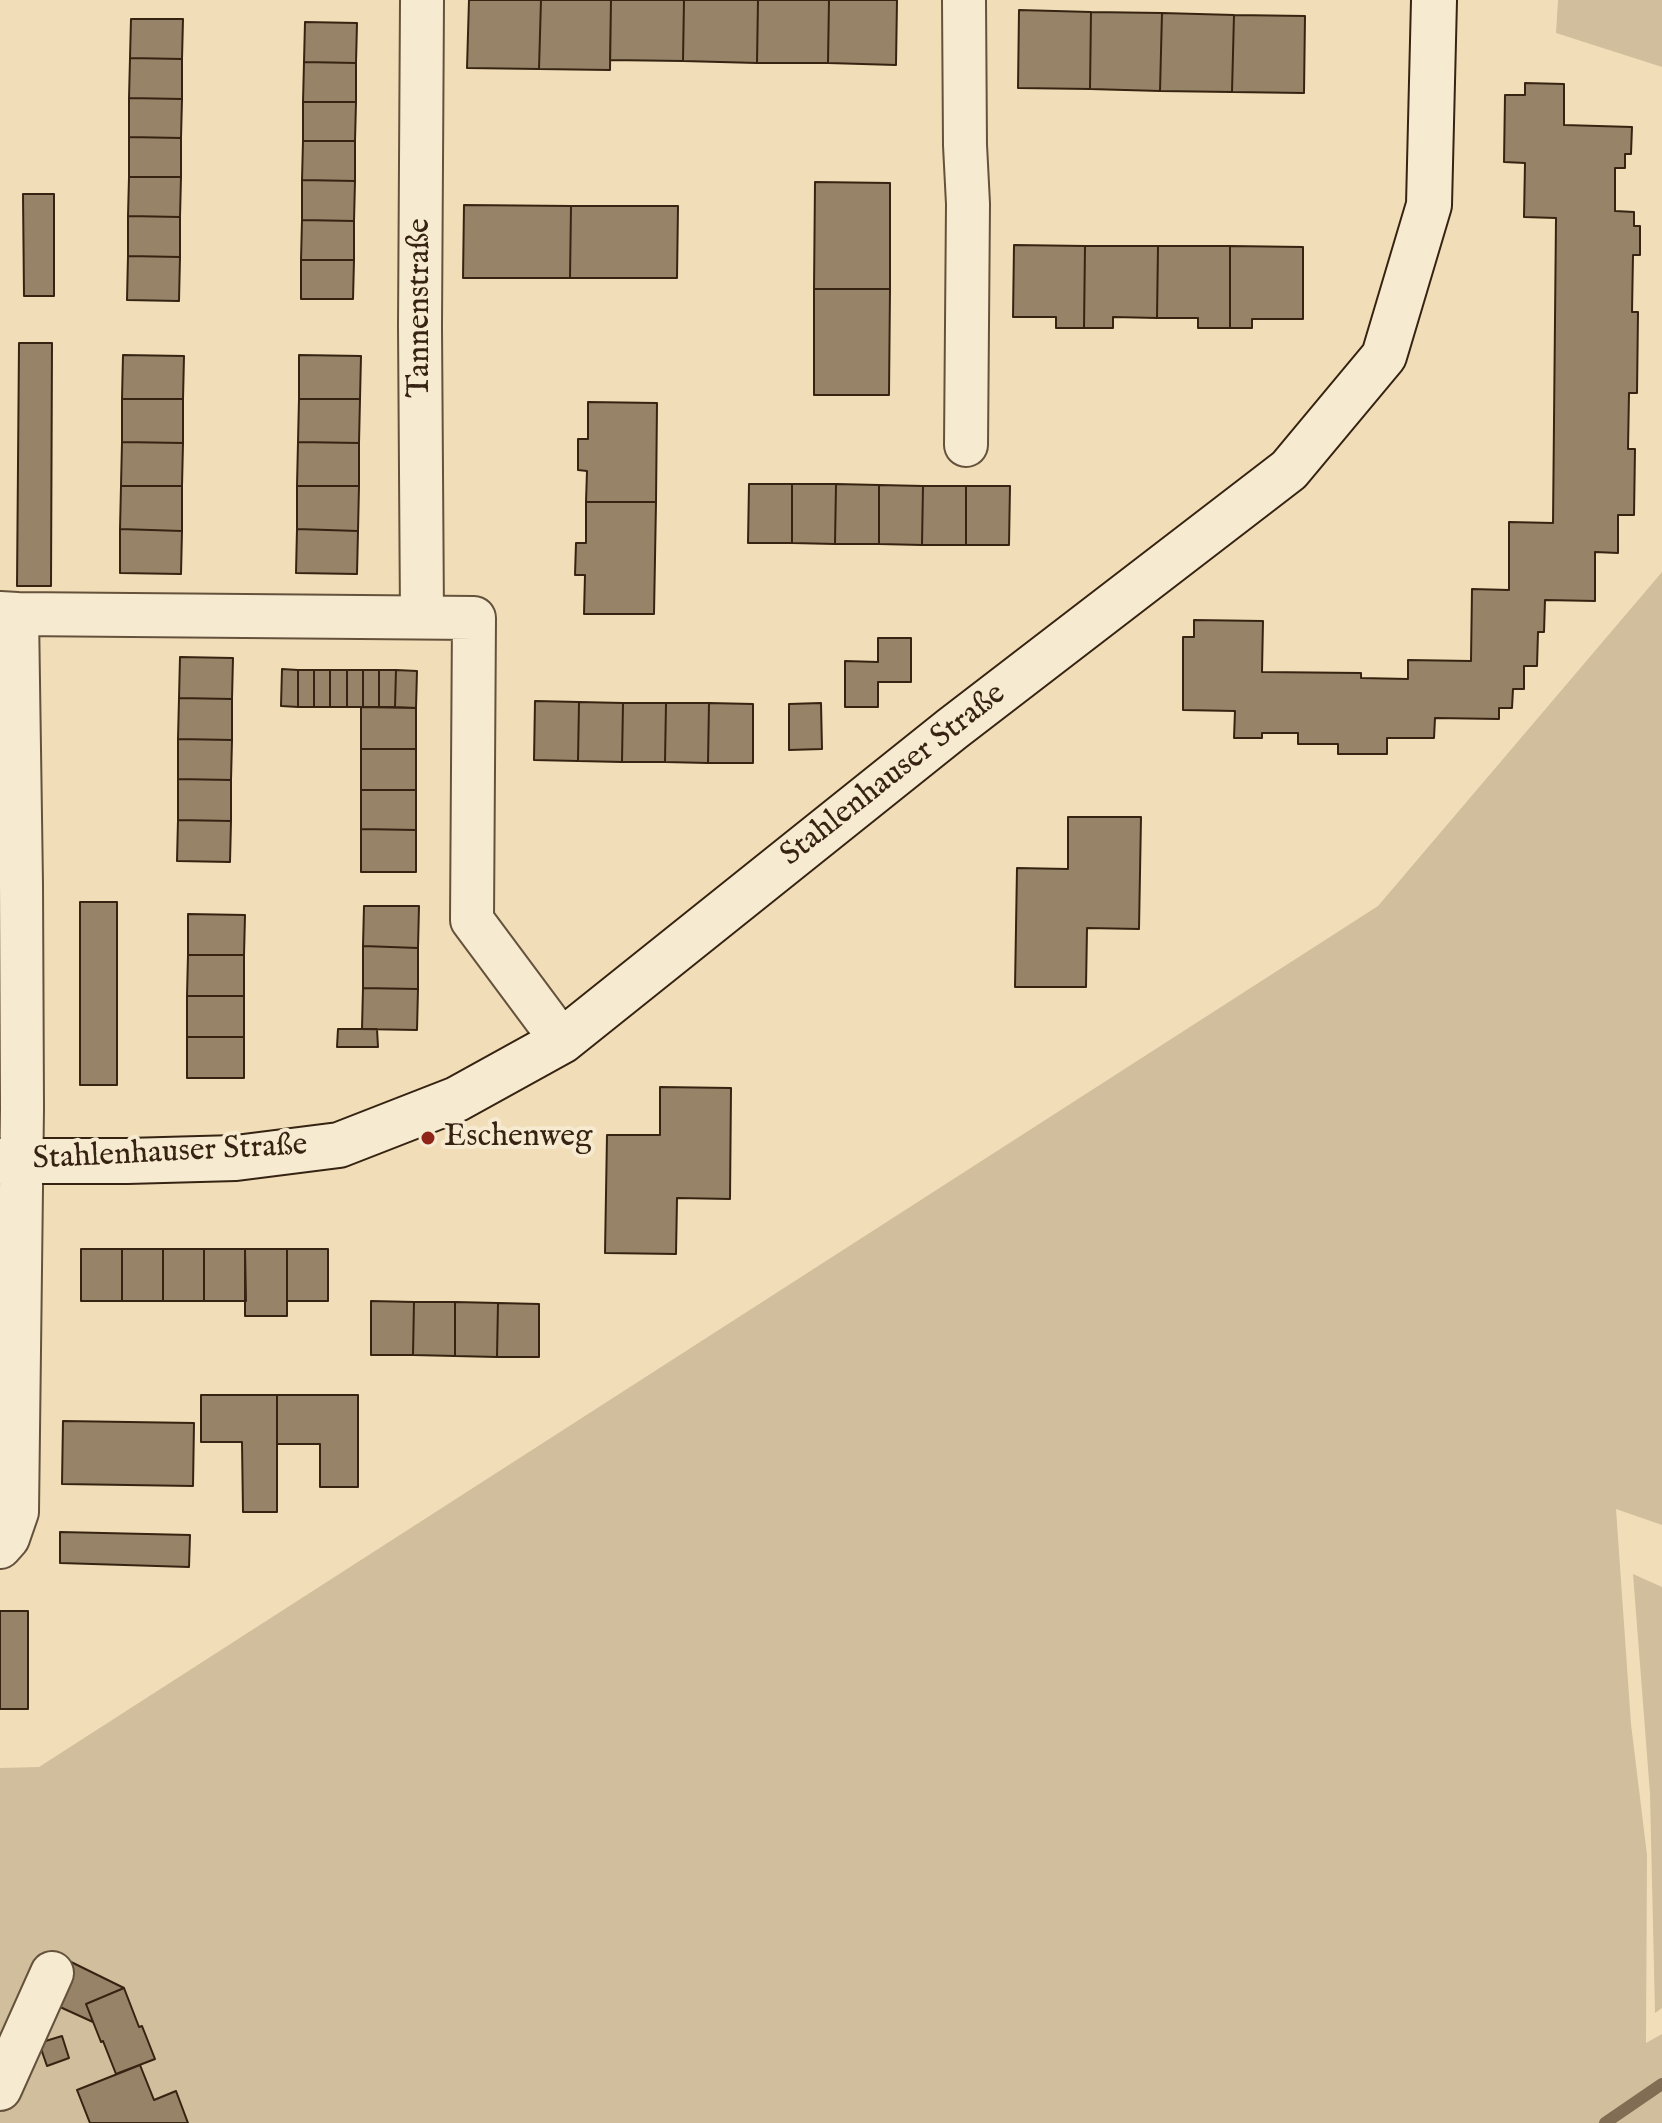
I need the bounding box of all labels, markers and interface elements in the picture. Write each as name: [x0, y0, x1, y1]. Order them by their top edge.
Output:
street label: Tannenstraße: [402, 218, 440, 398]
street label: Stahlenhauser Straße: [774, 676, 1014, 876]
place label: Eschenweg: [444, 1119, 592, 1157]
street label: Stahlenhauser Straße: [32, 1128, 308, 1180]
marker: Eschenweg: [419, 1129, 437, 1147]

